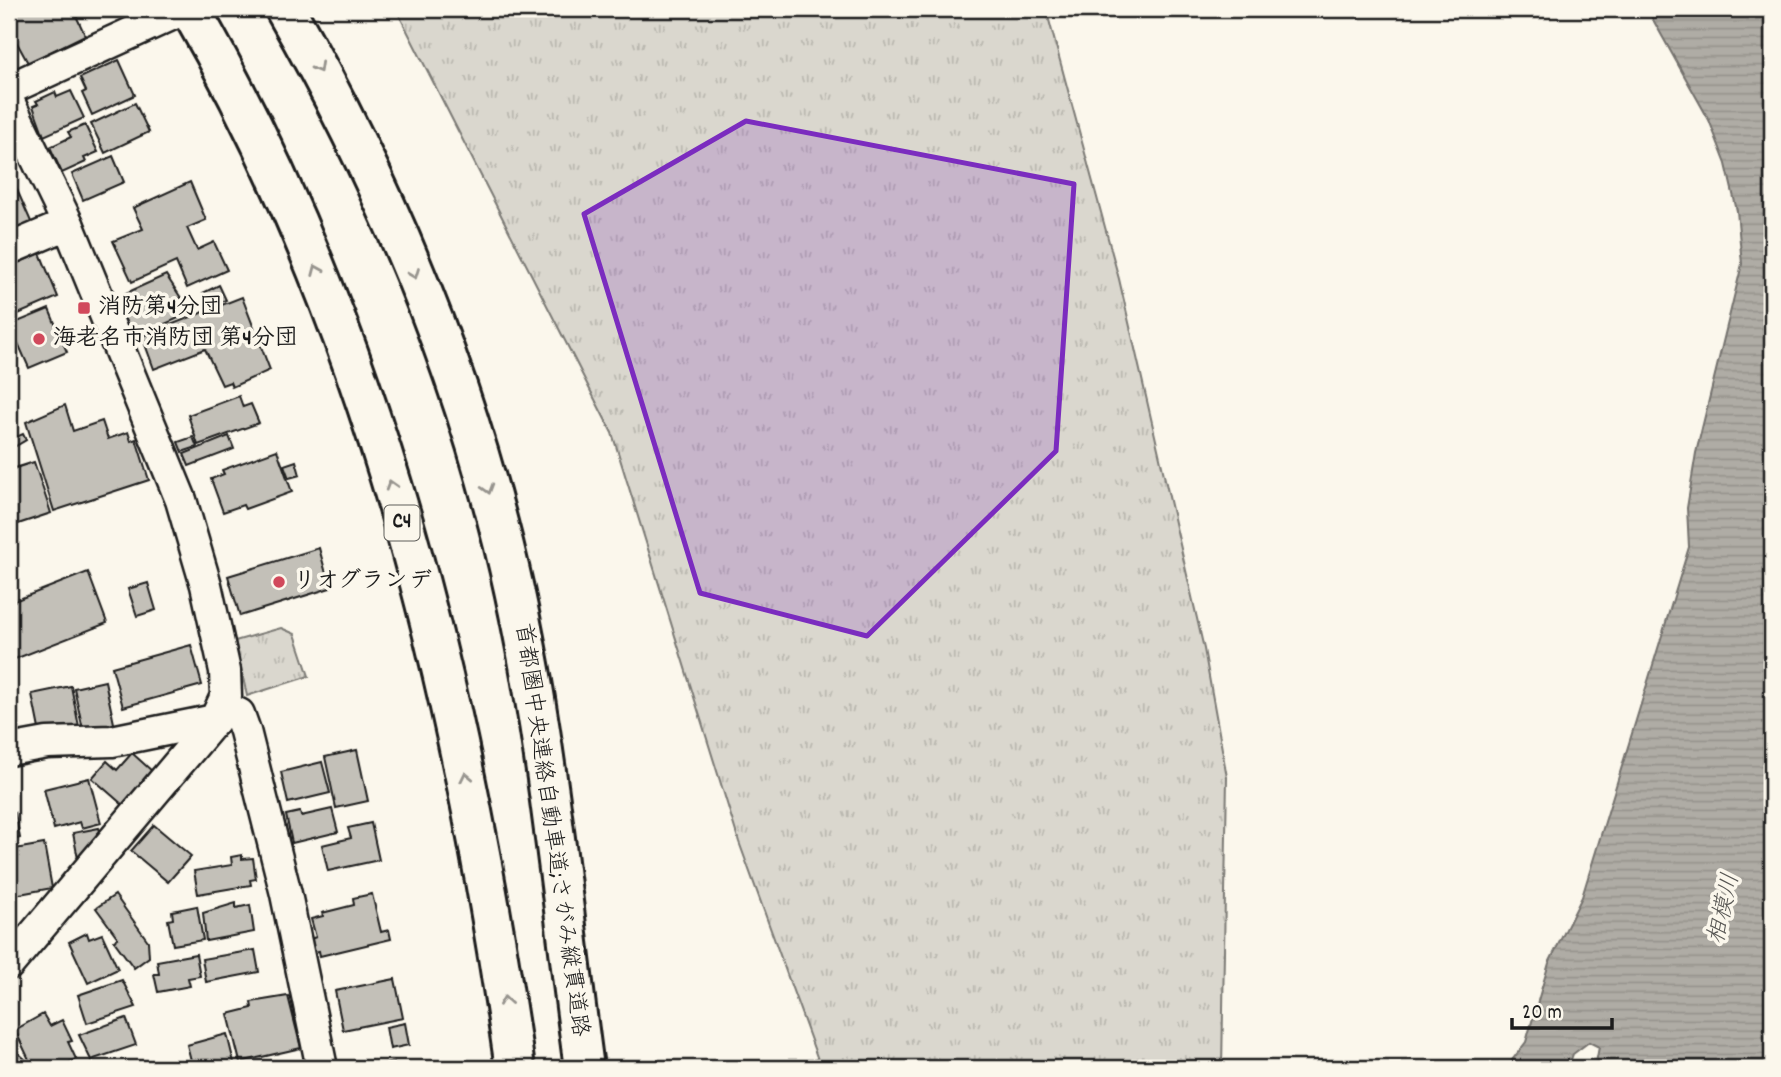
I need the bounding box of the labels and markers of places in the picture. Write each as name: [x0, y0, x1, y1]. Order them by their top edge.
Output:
place label: 消防第4分団: [98, 292, 223, 325]
marker: 消防第4分団: [76, 300, 92, 316]
place label: 海老名市消防団 第4分団: [53, 323, 298, 356]
marker: 海老名市消防団 第4分団: [31, 331, 47, 347]
place label: リオグランデ: [293, 566, 432, 599]
marker: リオグランデ: [271, 574, 287, 590]

